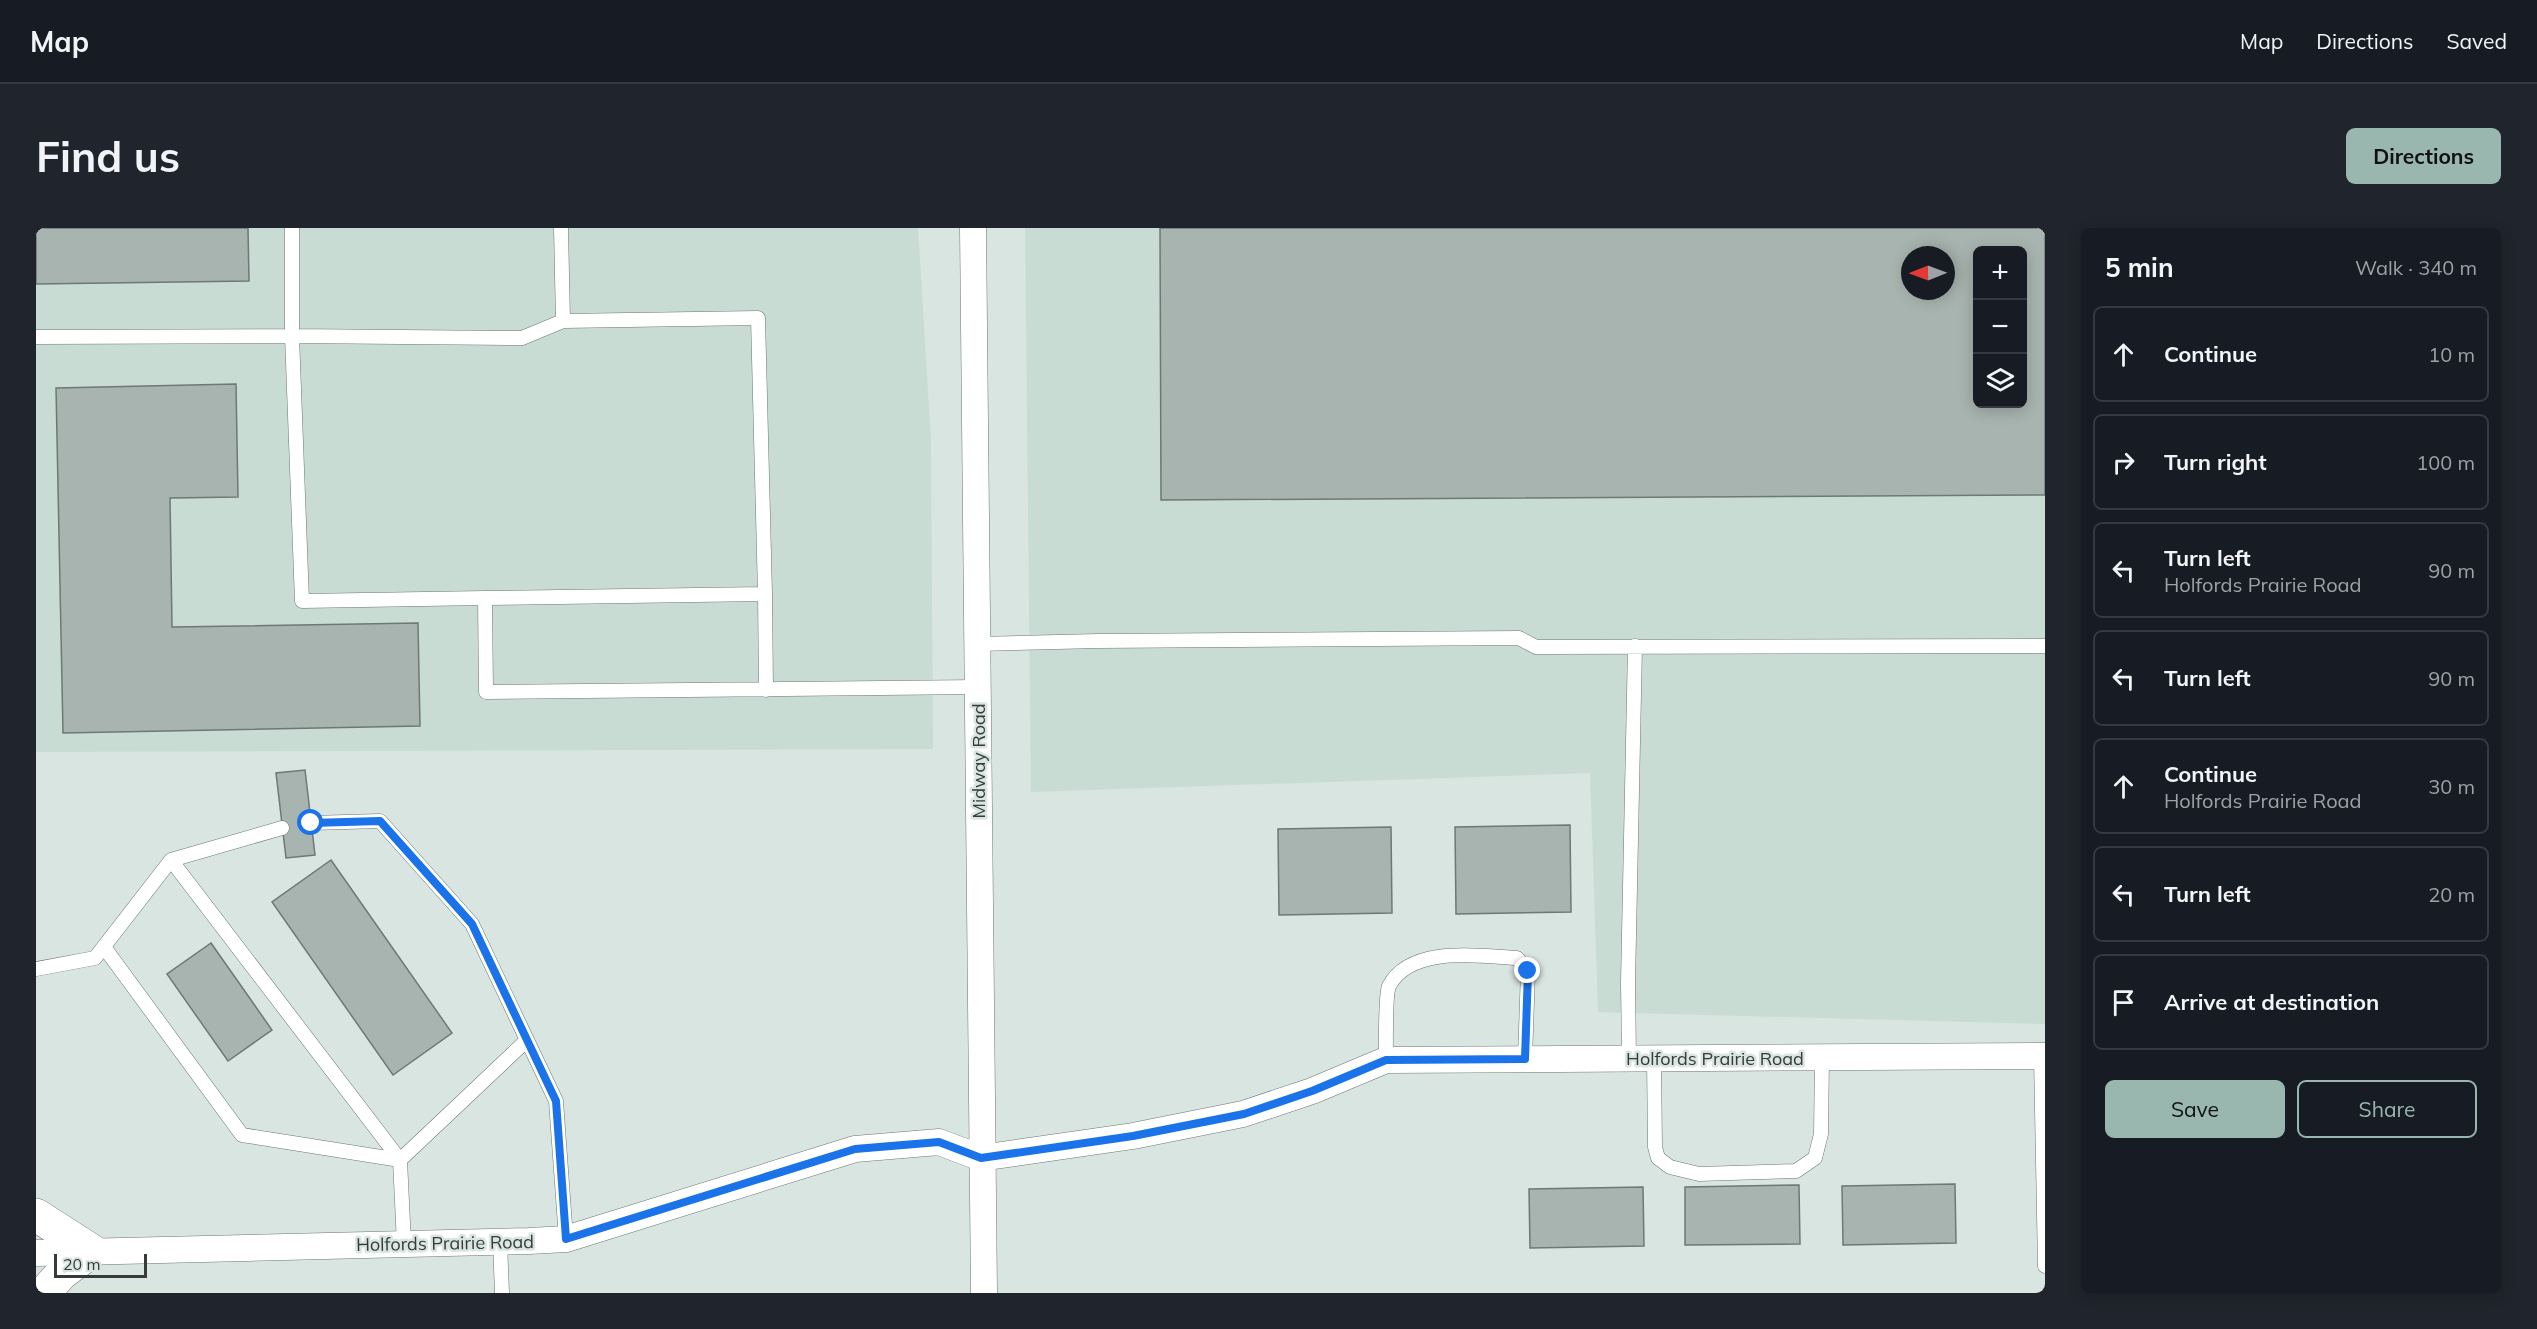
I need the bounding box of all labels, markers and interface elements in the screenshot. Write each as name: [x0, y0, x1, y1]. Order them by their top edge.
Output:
text: Map: [30, 24, 89, 59]
text: Map: [2240, 28, 2283, 54]
text: Directions: [2316, 28, 2413, 54]
text: Saved: [2446, 28, 2507, 54]
button: Directions: [2346, 128, 2501, 184]
text: Find us: [36, 130, 180, 183]
north arrow: [1901, 246, 1955, 300]
map controls: [1973, 246, 2027, 408]
button: +: [1973, 246, 2027, 300]
text: 5 min: [2105, 251, 2174, 284]
text: Walk · 340 m: [2355, 255, 2477, 280]
button: −: [1973, 300, 2027, 354]
icon: ahead: [2107, 338, 2140, 371]
text: Continue: [2164, 340, 2257, 368]
text: 10 m: [2428, 342, 2475, 367]
button: layers: [1973, 354, 2027, 408]
icon: right: [2107, 446, 2140, 479]
text: Turn right: [2164, 448, 2267, 476]
text: 100 m: [2416, 450, 2475, 475]
text: Turn left: [2164, 544, 2251, 572]
icon: left: [2107, 554, 2140, 587]
text: 90 m: [2428, 558, 2475, 583]
text: Holfords Prairie Road: [2164, 572, 2362, 597]
icon: left: [2107, 662, 2140, 695]
text: Turn left: [2164, 664, 2251, 692]
text: 90 m: [2428, 666, 2475, 691]
street label: Midway Road: [967, 703, 990, 819]
text: Continue: [2164, 760, 2257, 788]
icon: ahead: [2107, 770, 2140, 803]
text: 30 m: [2428, 774, 2475, 799]
text: Holfords Prairie Road: [2164, 788, 2362, 813]
route start: [297, 809, 323, 835]
icon: left: [2107, 878, 2140, 911]
text: Turn left: [2164, 880, 2251, 908]
text: 20 m: [2428, 882, 2475, 907]
route end: [1514, 957, 1540, 983]
icon: arrive: [2107, 986, 2140, 1019]
text: Arrive at destination: [2164, 988, 2379, 1016]
street label: Holfords Prairie Road: [1626, 1047, 1804, 1070]
button: Save: [2105, 1080, 2285, 1138]
button: Share: [2297, 1080, 2477, 1138]
street label: Holfords Prairie Road: [356, 1230, 534, 1256]
scale bar: [54, 1251, 147, 1278]
text: 20 m: [63, 1254, 100, 1274]

